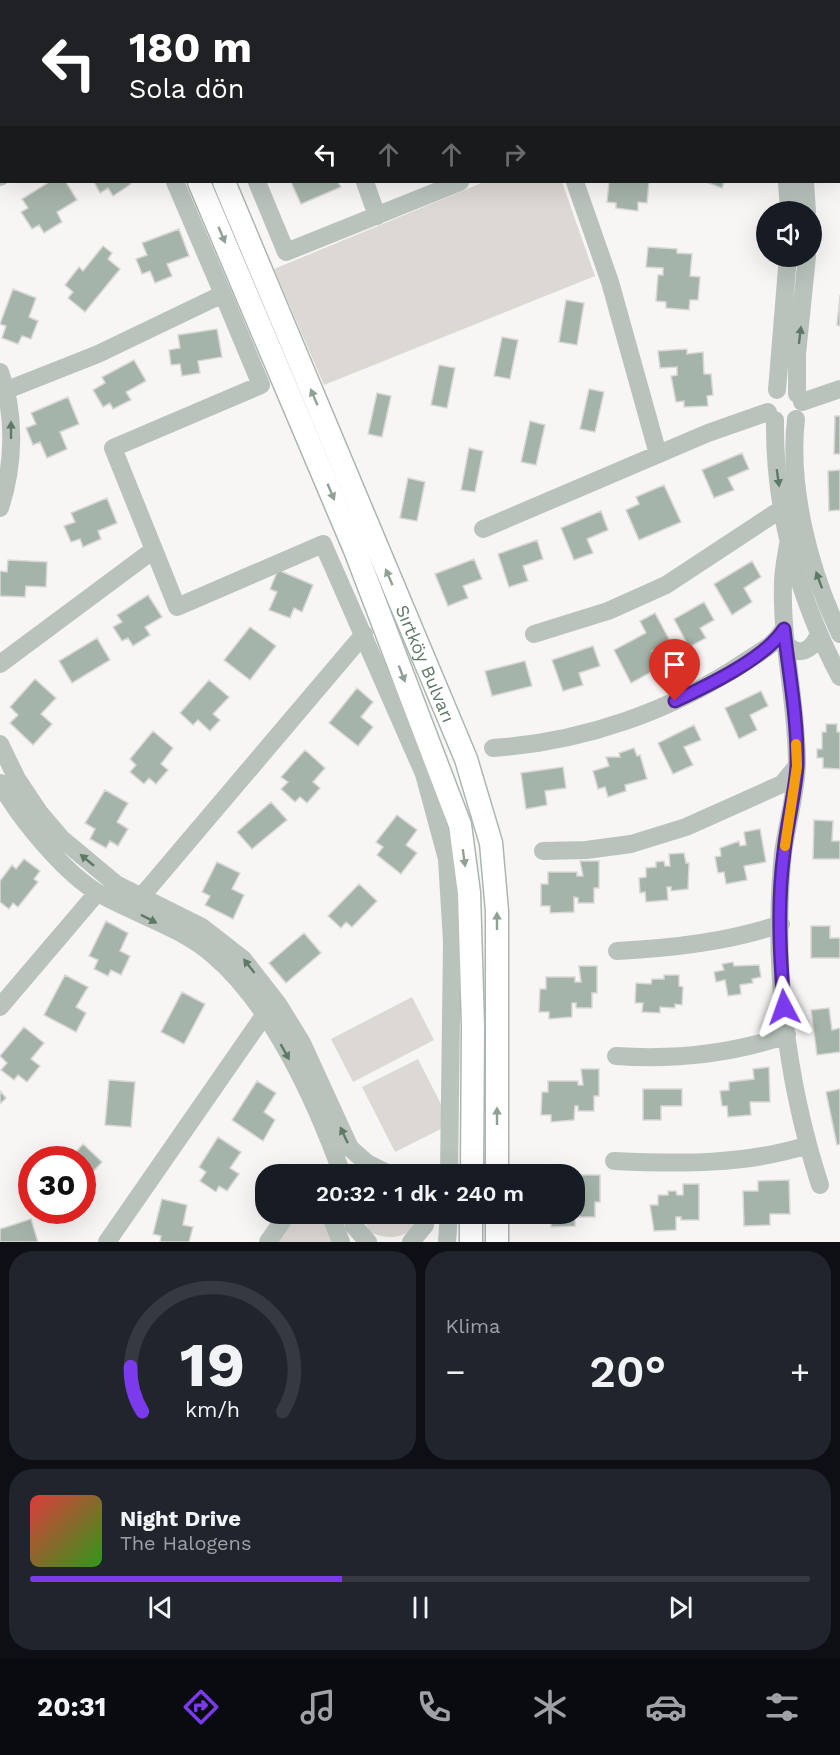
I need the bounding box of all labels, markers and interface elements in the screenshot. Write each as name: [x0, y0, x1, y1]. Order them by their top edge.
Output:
text: 180 m: [129, 23, 252, 72]
icon: left: [30, 24, 108, 102]
text: Sola dön: [129, 73, 244, 105]
icon: left: [309, 138, 342, 171]
icon: ahead: [372, 138, 405, 171]
icon: ahead: [435, 138, 468, 171]
icon: right: [498, 138, 531, 171]
map controls: [756, 201, 822, 267]
button: sound: [756, 201, 822, 267]
one-way arrow: [217, 227, 227, 245]
one-way arrow: [795, 326, 804, 345]
one-way arrow: [309, 388, 319, 406]
one-way arrow: [6, 421, 16, 440]
one-way arrow: [773, 469, 783, 488]
one-way arrow: [326, 484, 336, 502]
one-way arrow: [384, 568, 394, 586]
one-way arrow: [813, 571, 823, 589]
street label: Sırtköy Bulvarı: [392, 601, 460, 725]
pin: [649, 639, 700, 701]
icon: arrive: [658, 648, 691, 681]
one-way arrow: [398, 665, 408, 683]
one-way arrow: [460, 848, 469, 867]
one-way arrow: [80, 854, 95, 867]
one-way arrow: [492, 912, 502, 931]
one-way arrow: [141, 914, 158, 924]
one-way arrow: [243, 959, 255, 974]
position arrow: [752, 975, 816, 1039]
one-way arrow: [280, 1043, 290, 1060]
one-way arrow: [492, 1107, 502, 1126]
one-way arrow: [340, 1127, 349, 1144]
speed limit sign: 30: [18, 1146, 96, 1224]
text: 20:32 · 1 dk · 240 m: [316, 1181, 524, 1206]
text: Klima: [446, 1314, 500, 1338]
text: 19: [180, 1328, 245, 1401]
text: 20°: [589, 1345, 666, 1398]
text: −: [446, 1352, 465, 1391]
text: +: [790, 1352, 810, 1391]
text: km/h: [185, 1398, 240, 1423]
text: Night Drive: [120, 1506, 241, 1531]
text: The Halogens: [120, 1531, 252, 1555]
icon: previous: [144, 1591, 177, 1624]
icon: pause: [404, 1591, 437, 1624]
icon: next: [664, 1591, 697, 1624]
icon: directions: [180, 1686, 222, 1728]
icon: music: [297, 1686, 339, 1728]
icon: phone: [413, 1686, 455, 1728]
icon: climate: [529, 1686, 571, 1728]
icon: car: [645, 1686, 687, 1728]
icon: filters: [761, 1686, 803, 1728]
text: 20:31: [37, 1691, 106, 1723]

